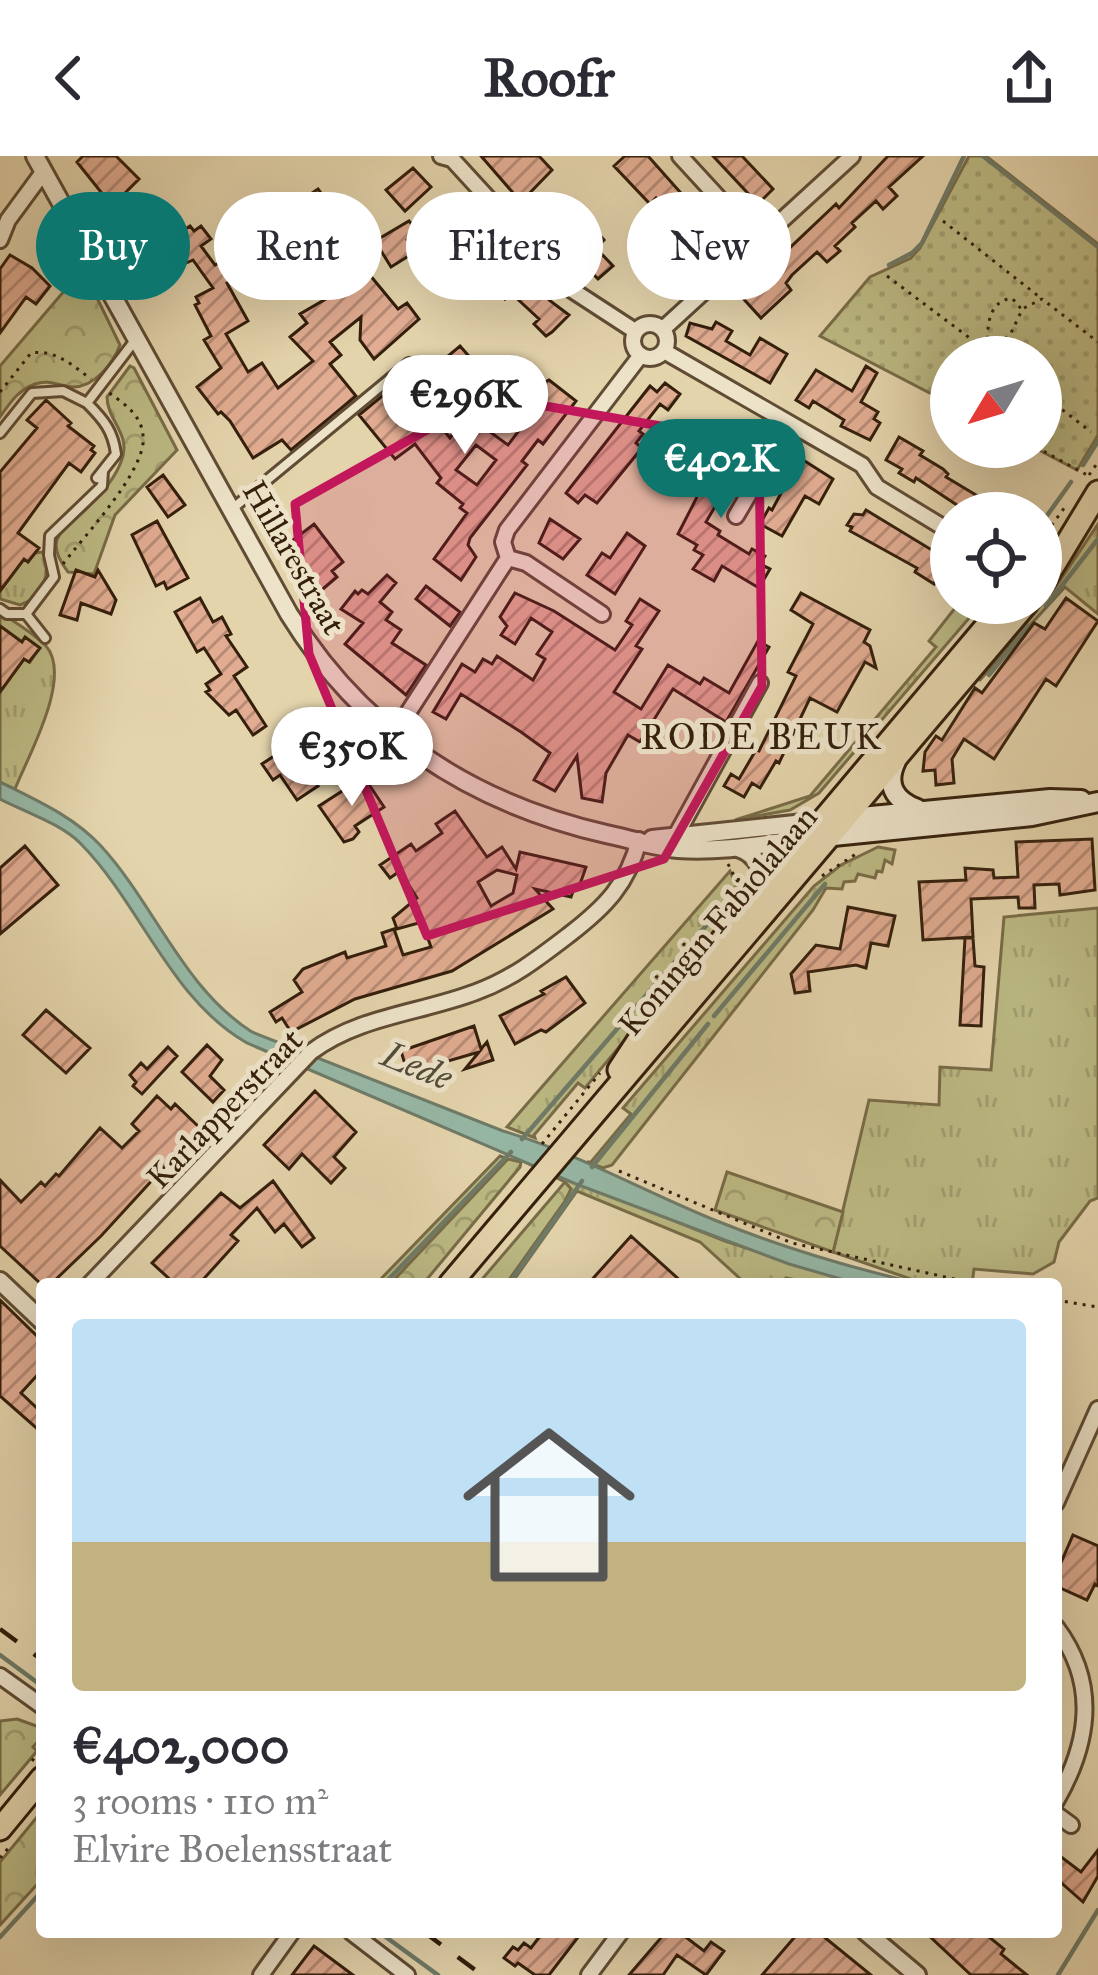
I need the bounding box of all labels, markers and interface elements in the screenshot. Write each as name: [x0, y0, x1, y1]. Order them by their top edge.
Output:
icon: back: [36, 45, 102, 111]
text: Roofr: [483, 45, 615, 111]
icon: share: [996, 45, 1062, 111]
chip: Buy: [36, 192, 190, 300]
chip: Rent: [214, 192, 382, 300]
chip: Filters: [406, 192, 603, 300]
chip: New: [627, 192, 791, 300]
north arrow: [930, 336, 1062, 468]
map controls: [930, 336, 1062, 624]
pin: €296K: [381, 355, 549, 457]
text: €296K: [409, 370, 521, 418]
pin: €402K: [637, 419, 805, 521]
text: €402K: [664, 434, 778, 482]
street label: Hillarestraat: [234, 473, 354, 642]
button: locate: [930, 492, 1062, 624]
pin: €350K: [268, 707, 436, 809]
district label: RODE BEUK: [640, 715, 884, 759]
text: €350K: [298, 722, 406, 770]
street label: Koningin Fabiolalaan: [610, 797, 826, 1044]
street label: Karlapperstraat: [138, 1020, 311, 1197]
water label: Lede: [373, 1031, 460, 1100]
icon: home: [441, 1397, 657, 1613]
text: €402,000: [72, 1715, 289, 1777]
text: 3 rooms · 110 m²: [72, 1777, 328, 1825]
text: Elvire Boelensstraat: [72, 1825, 392, 1873]

